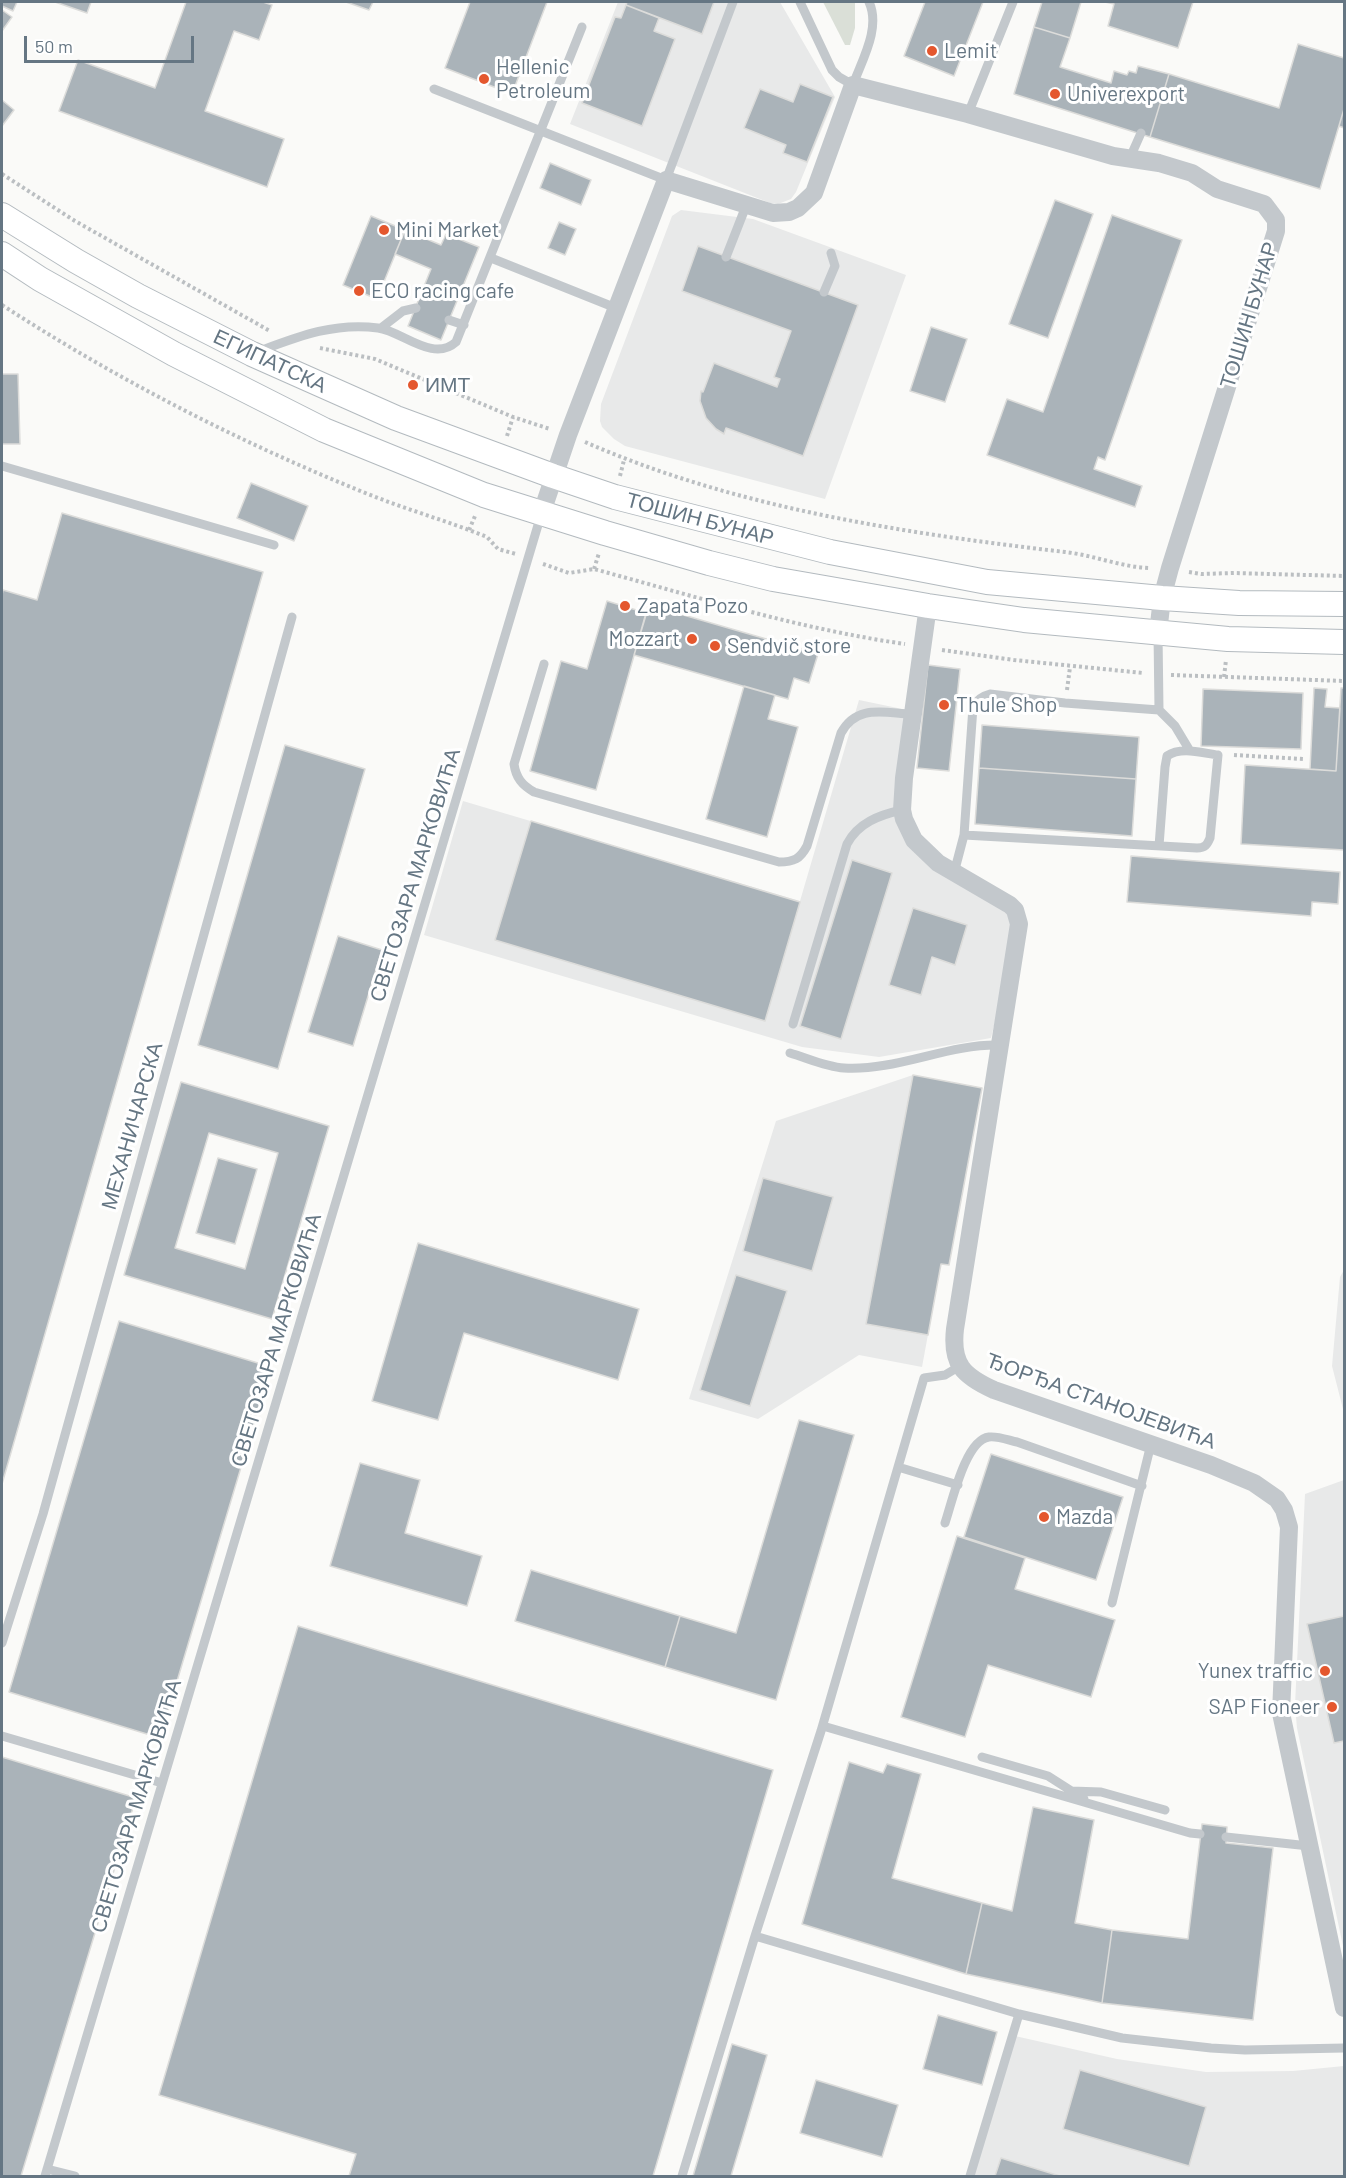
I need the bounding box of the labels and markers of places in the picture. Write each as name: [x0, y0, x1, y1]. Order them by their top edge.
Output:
place label: Lemit: [944, 38, 997, 64]
marker: Lemit: [925, 44, 939, 58]
place label: Hellenic Petroleum: [496, 54, 590, 104]
marker: Hellenic Petroleum: [477, 72, 491, 86]
place label: Univerexport: [1067, 81, 1185, 107]
marker: Univerexport: [1048, 87, 1062, 101]
place label: Mini Market: [396, 217, 499, 243]
marker: Mini Market: [377, 223, 391, 237]
place label: ECO racing cafe: [371, 278, 514, 304]
marker: ECO racing cafe: [352, 284, 366, 298]
place label: ИМТ: [425, 372, 470, 398]
marker: ИМТ: [406, 378, 420, 392]
place label: Zapata Pozo: [637, 593, 748, 619]
marker: Zapata Pozo: [618, 599, 632, 613]
place label: Mozzart: [609, 626, 680, 652]
marker: Mozzart: [685, 632, 699, 646]
place label: Sendvič store: [727, 633, 851, 659]
marker: Sendvič store: [708, 639, 722, 653]
place label: Thule Shop: [956, 692, 1057, 718]
marker: Thule Shop: [937, 698, 951, 712]
place label: Mazda: [1056, 1504, 1113, 1530]
marker: Mazda: [1037, 1510, 1051, 1524]
place label: Yunex traffic: [1198, 1658, 1313, 1684]
marker: Yunex traffic: [1318, 1664, 1332, 1678]
place label: SAP Fioneer: [1208, 1694, 1320, 1720]
marker: SAP Fioneer: [1325, 1700, 1339, 1714]

